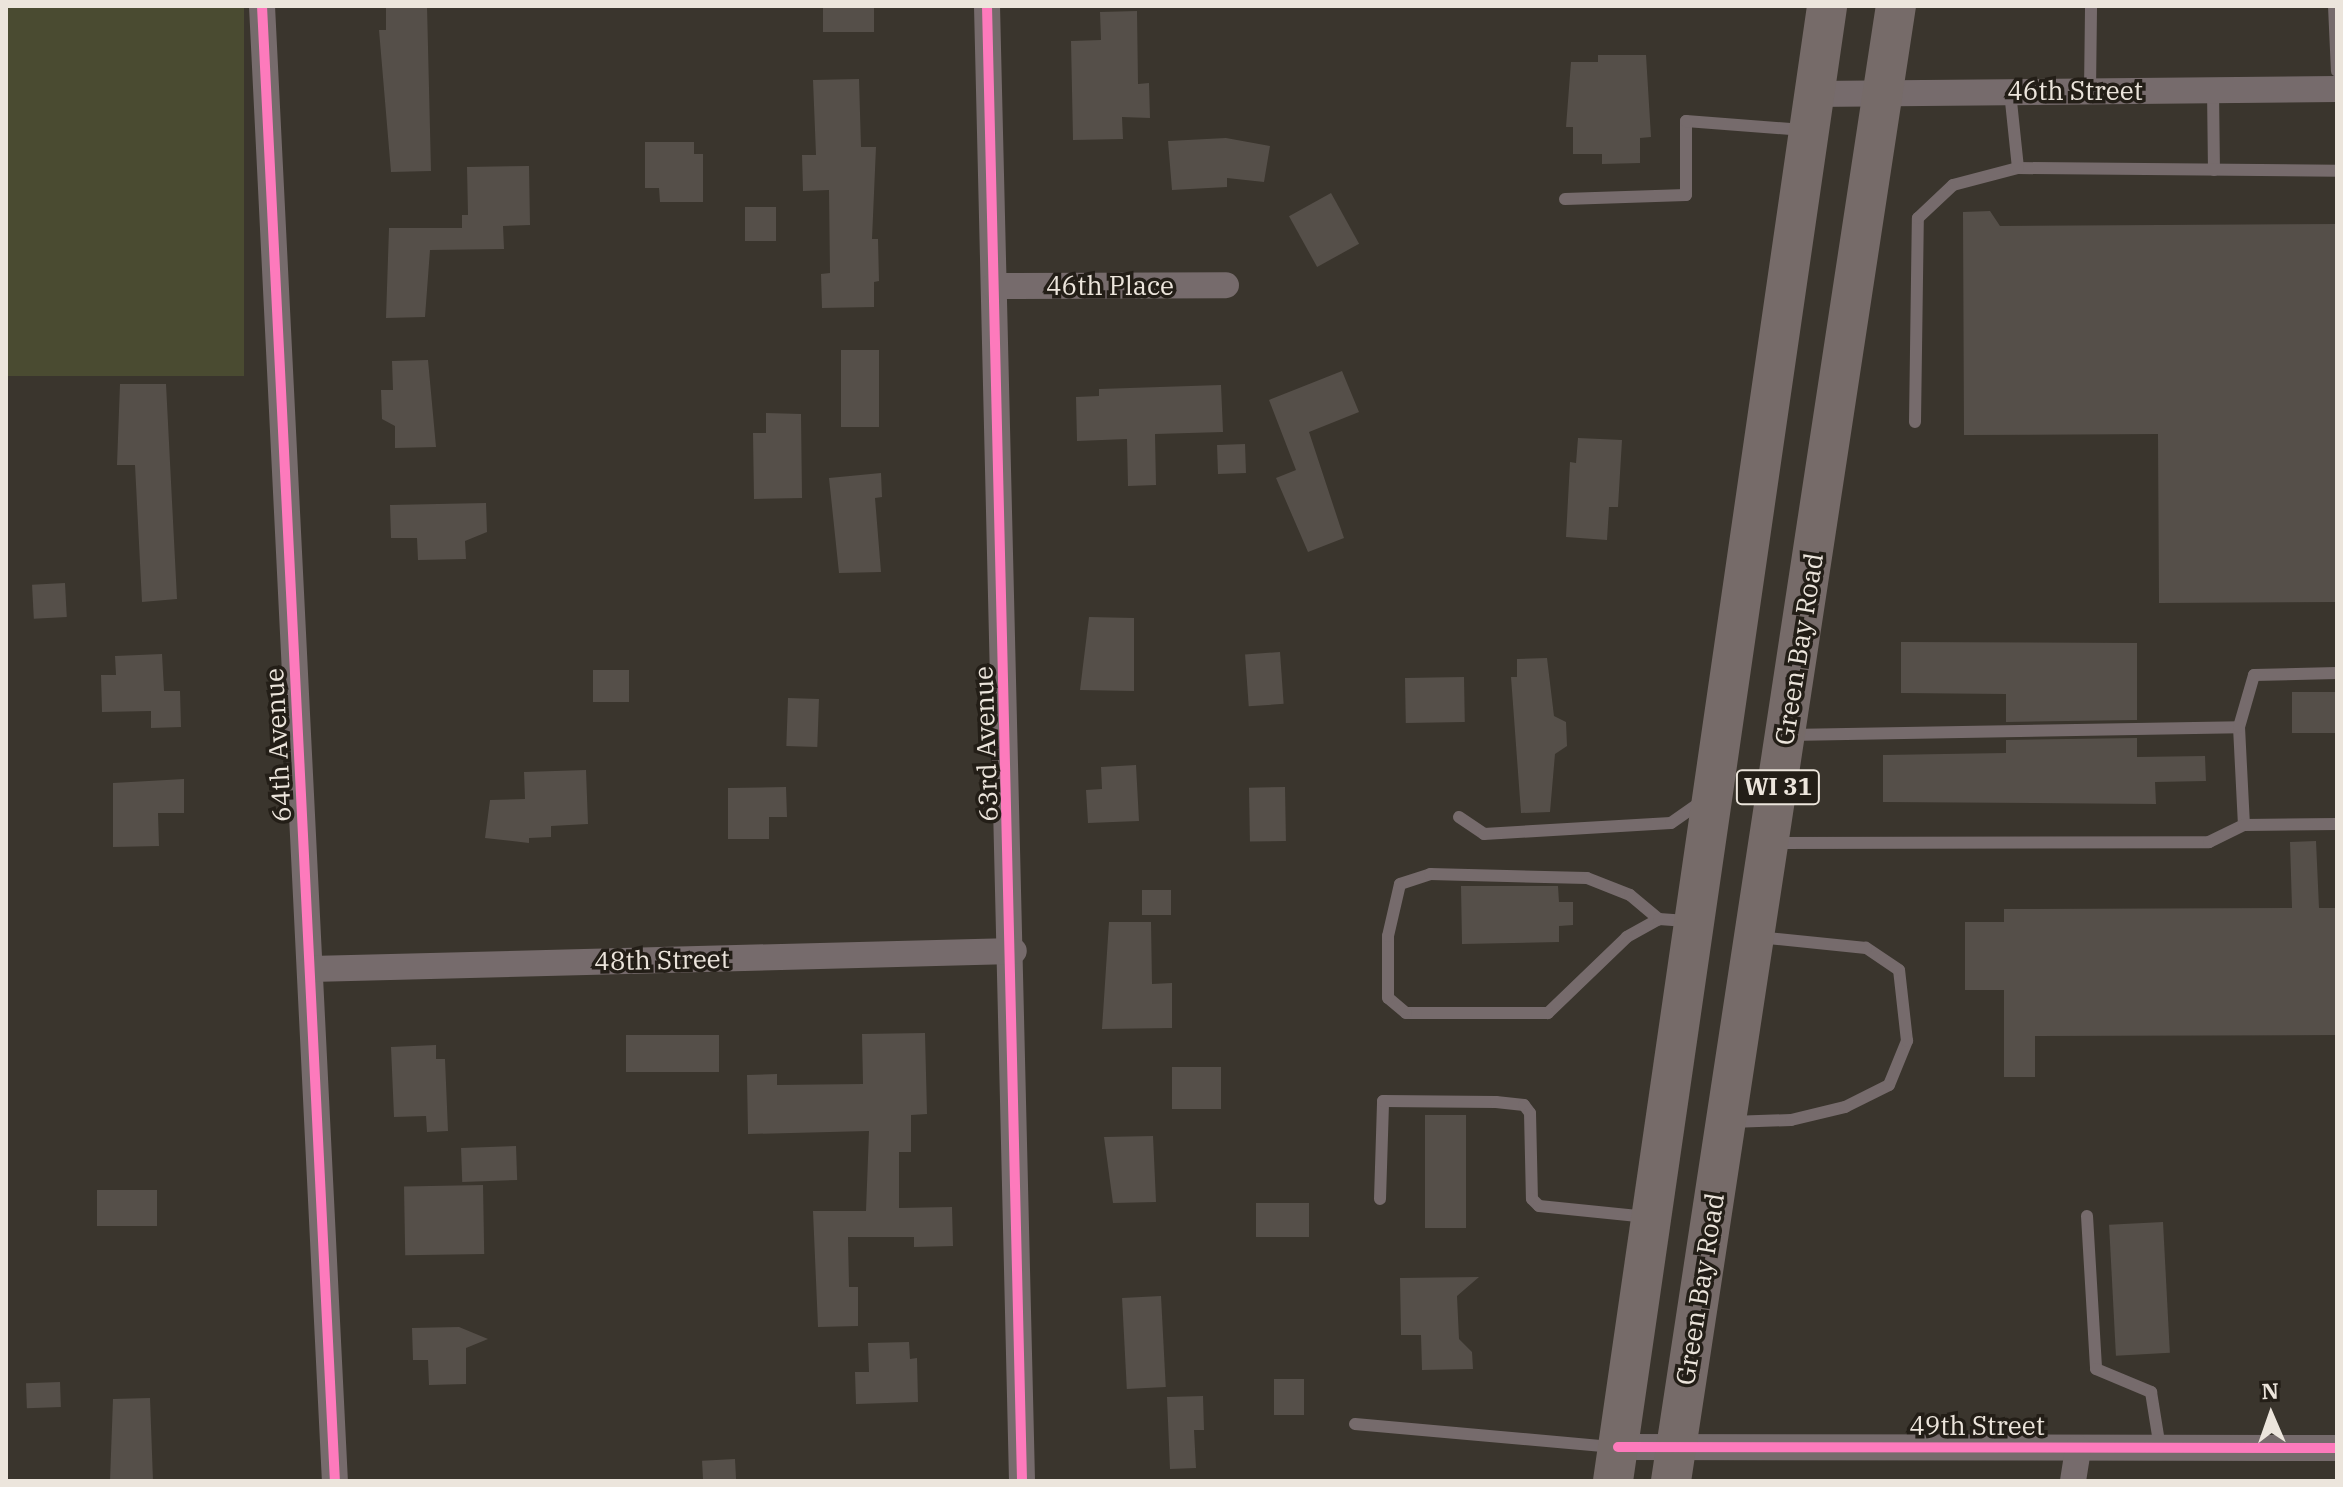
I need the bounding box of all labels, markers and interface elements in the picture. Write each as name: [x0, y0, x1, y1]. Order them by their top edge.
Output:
street label: 46th Street: [2007, 75, 2143, 107]
street label: 46th Place: [1046, 270, 1174, 302]
street label: Green Bay Road: [1768, 551, 1830, 747]
street label: 63rd Avenue: [968, 666, 1004, 822]
street label: 64th Avenue: [258, 667, 298, 823]
road number: WI 31: [1734, 767, 1822, 807]
street label: 48th Street: [594, 943, 730, 977]
street label: Green Bay Road: [1669, 1191, 1731, 1387]
north arrow: [2231, 1375, 2311, 1455]
text: N: [2261, 1376, 2279, 1405]
street label: 49th Street: [1909, 1410, 2045, 1442]

